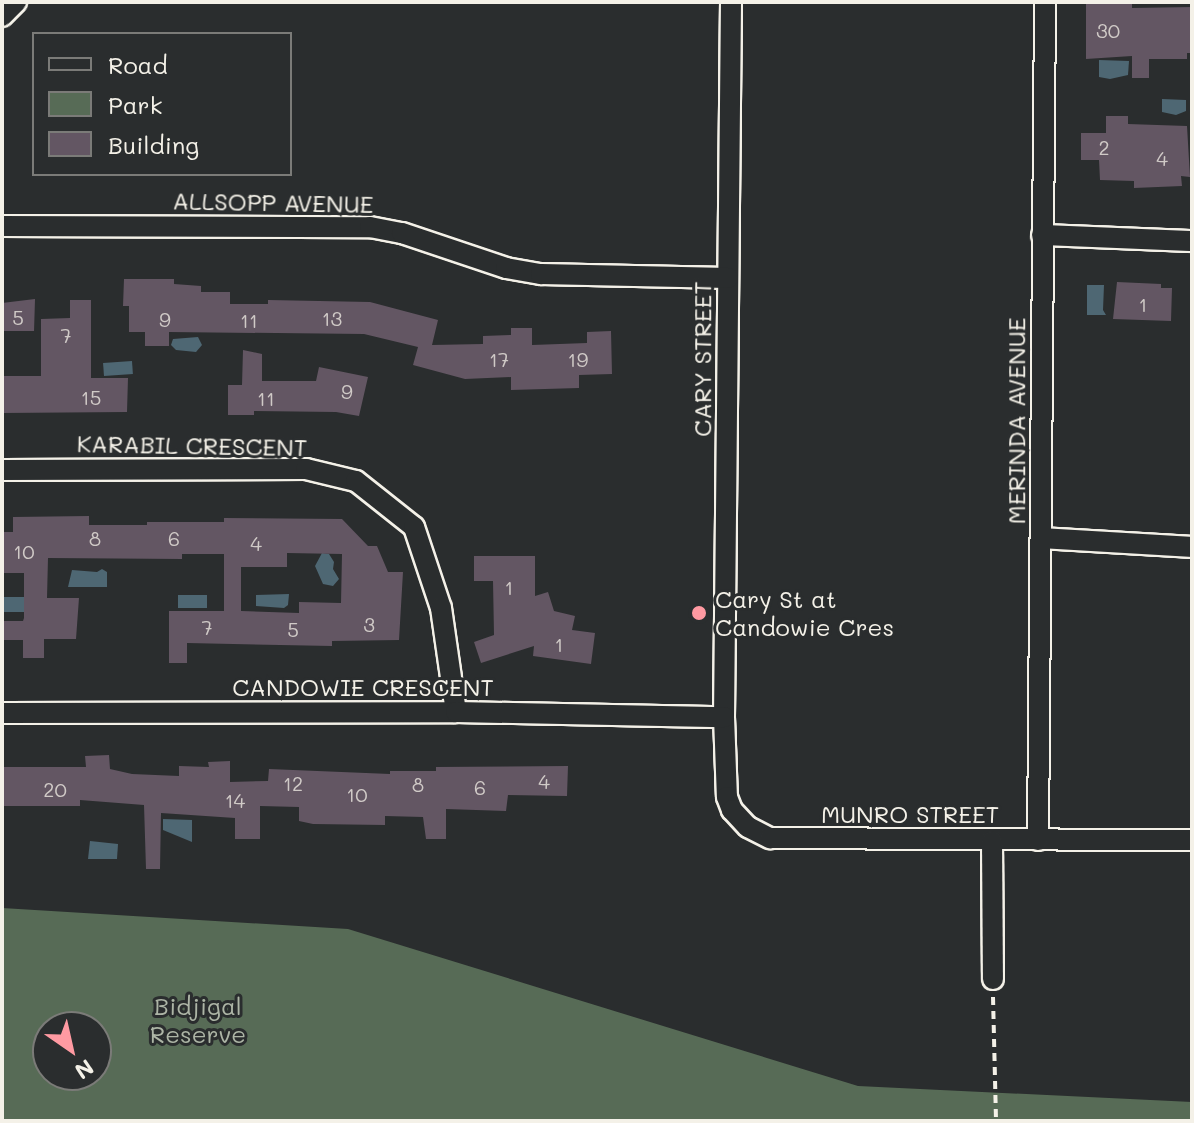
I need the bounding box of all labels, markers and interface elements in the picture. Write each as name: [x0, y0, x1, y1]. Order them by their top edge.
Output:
house number: 30: [1096, 18, 1120, 42]
legend: [32, 32, 292, 176]
text: Road: [108, 49, 168, 80]
text: Park: [108, 89, 162, 120]
text: Building: [108, 129, 199, 160]
house number: 2: [1098, 135, 1110, 159]
house number: 4: [1156, 146, 1168, 170]
street label: ALLSOPP AVENUE: [172, 186, 374, 218]
street label: CARY STREET: [688, 281, 716, 437]
house number: 1: [1139, 292, 1147, 316]
house number: 5: [12, 305, 24, 329]
house number: 13: [322, 306, 342, 330]
house number: 9: [159, 307, 171, 331]
house number: 11: [240, 308, 258, 332]
street label: MERINDA AVENUE: [1002, 318, 1030, 524]
house number: 7: [60, 323, 72, 347]
house number: 17: [489, 347, 509, 371]
house number: 19: [568, 347, 588, 371]
house number: 9: [341, 379, 353, 403]
house number: 15: [81, 385, 101, 409]
house number: 11: [257, 386, 275, 410]
street label: KARABIL CRESCENT: [76, 429, 308, 461]
house number: 8: [89, 526, 101, 550]
house number: 6: [168, 526, 180, 550]
house number: 4: [250, 531, 262, 555]
house number: 10: [13, 539, 35, 563]
house number: 1: [505, 575, 513, 599]
place label: Cary St at Candowie Cres: [715, 585, 894, 641]
marker: Cary St at Candowie Cres: [690, 604, 708, 622]
house number: 3: [363, 612, 375, 636]
house number: 7: [201, 615, 213, 639]
house number: 5: [287, 617, 299, 641]
house number: 1: [555, 632, 563, 656]
street label: CANDOWIE CRESCENT: [232, 673, 494, 701]
house number: 4: [538, 769, 550, 793]
house number: 12: [283, 771, 303, 795]
house number: 8: [412, 772, 424, 796]
house number: 6: [474, 775, 486, 799]
house number: 20: [43, 777, 67, 801]
house number: 10: [346, 782, 368, 806]
house number: 14: [225, 788, 245, 812]
street label: MUNRO STREET: [821, 800, 999, 828]
park label: Bidjigal Reserve: [150, 992, 246, 1048]
north arrow: [32, 1011, 112, 1091]
text: N: [70, 1053, 100, 1086]

